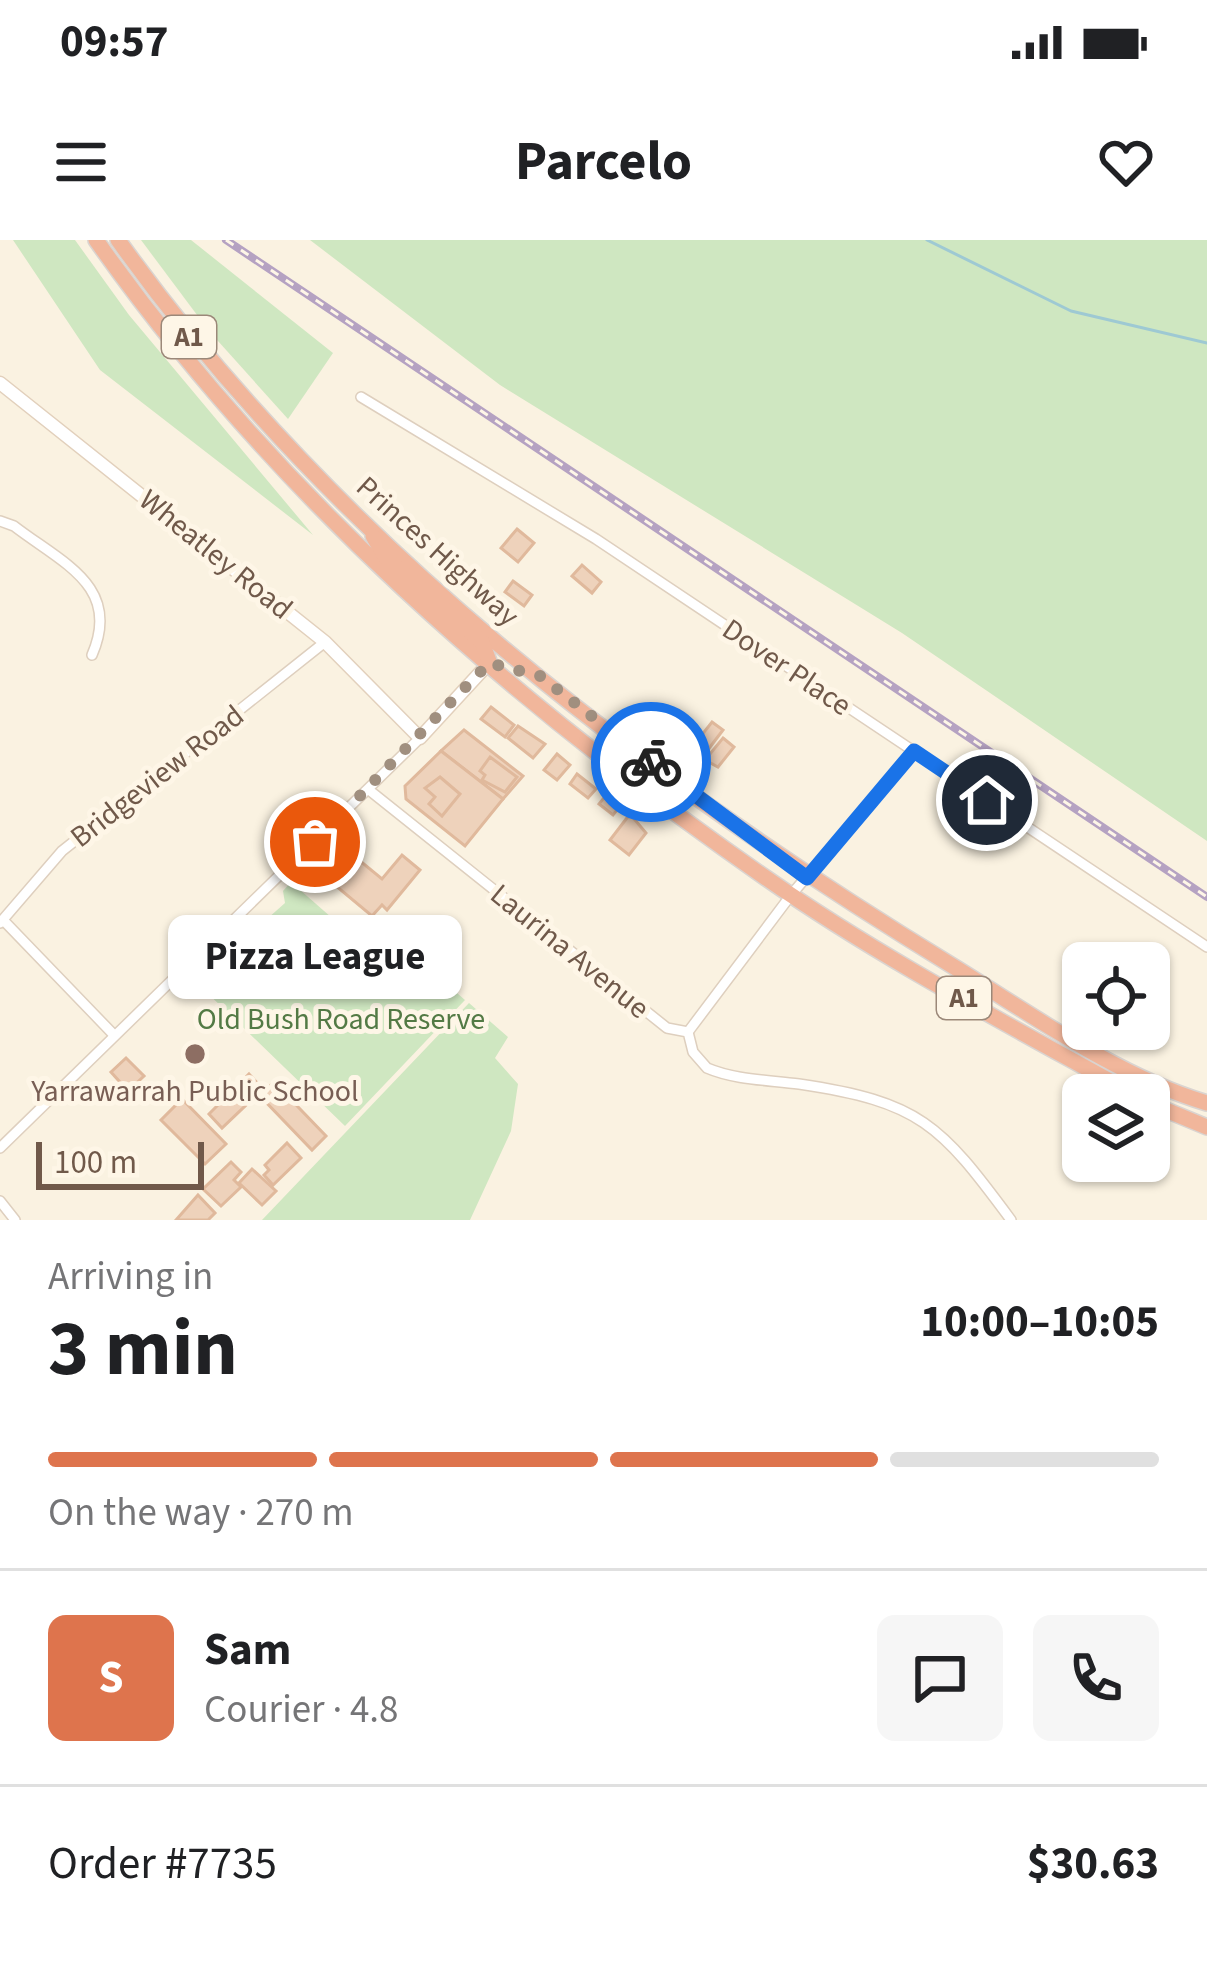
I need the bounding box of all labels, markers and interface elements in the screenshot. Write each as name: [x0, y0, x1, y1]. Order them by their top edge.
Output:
text: 09:57: [60, 10, 169, 74]
text: Parcelo: [515, 124, 692, 201]
icon: menu: [48, 129, 114, 195]
icon: heart: [1093, 129, 1159, 195]
road number: A1: [162, 316, 216, 358]
street label: Princes Highway: [347, 466, 529, 636]
street label: Wheatley Road: [130, 479, 302, 630]
street label: Dover Place: [714, 608, 860, 726]
street label: Bridgeview Road: [61, 695, 253, 858]
courier: [591, 702, 711, 822]
icon: bike: [618, 729, 684, 795]
pin: [936, 749, 1038, 851]
icon: home: [954, 767, 1020, 833]
pin: [264, 791, 366, 893]
icon: bag: [282, 809, 348, 875]
street label: Laurina Avenue: [481, 874, 659, 1029]
callout: Pizza League: [168, 914, 462, 998]
text: Pizza League: [205, 929, 425, 985]
map controls: [1062, 942, 1170, 1182]
button: locate: [1062, 942, 1170, 1050]
road number: A1: [937, 977, 991, 1019]
park label: Old Bush Road Reserve: [197, 998, 485, 1041]
marker: Yarrawarrah Public School: [182, 1041, 208, 1067]
place label: Yarrawarrah Public School: [30, 1070, 359, 1113]
button: layers: [1062, 1074, 1170, 1182]
scale bar: [36, 1136, 204, 1189]
text: 100 m: [54, 1139, 137, 1186]
text: Arriving in: [48, 1249, 213, 1305]
text: 10:00–10:05: [920, 1290, 1159, 1354]
text: 3 min: [48, 1294, 238, 1405]
text: On the way · 270 m: [48, 1485, 354, 1541]
button: chat: [877, 1615, 1003, 1741]
button: phone: [1033, 1615, 1159, 1741]
text: Sam: [204, 1618, 291, 1682]
text: S: [98, 1646, 124, 1710]
text: Courier · 4.8: [204, 1682, 398, 1738]
text: Order #7735: [48, 1832, 277, 1896]
text: $30.63: [1027, 1832, 1159, 1896]

